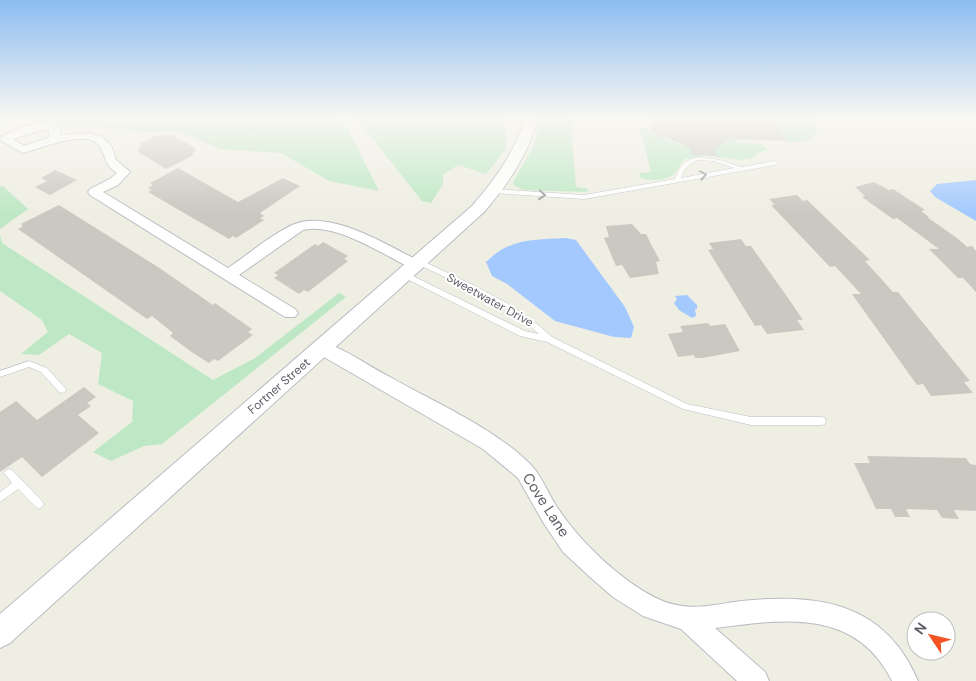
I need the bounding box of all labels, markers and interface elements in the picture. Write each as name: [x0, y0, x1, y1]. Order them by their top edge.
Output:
one-way arrow: [698, 171, 707, 181]
one-way arrow: [539, 189, 547, 200]
street label: Sweetwater Drive: [444, 270, 536, 331]
street label: Fortner Street: [244, 354, 314, 418]
street label: Cove Lane: [518, 469, 574, 541]
north arrow: [906, 611, 956, 661]
text: N: [910, 619, 931, 638]

